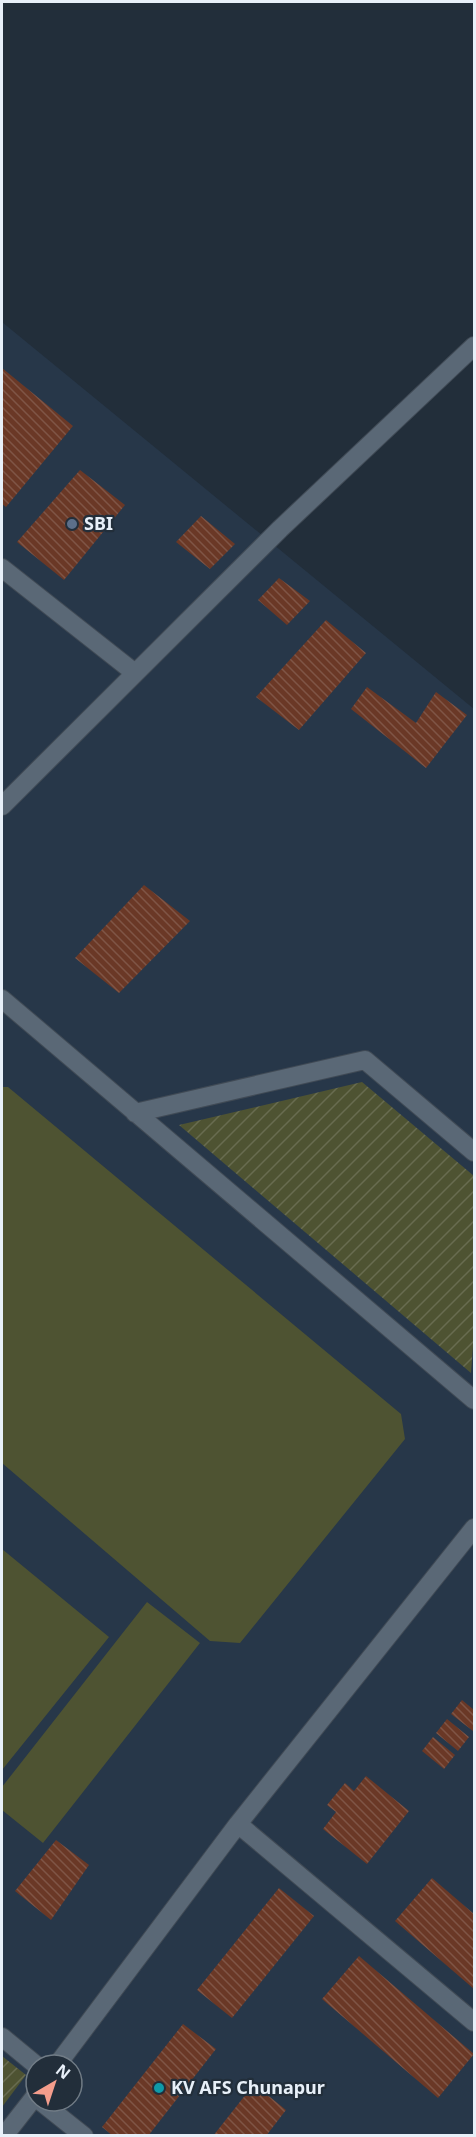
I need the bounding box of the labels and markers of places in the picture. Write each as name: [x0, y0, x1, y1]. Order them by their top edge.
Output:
place label: SBI: [84, 511, 113, 535]
marker: SBI: [65, 517, 79, 531]
place label: KV AFS Chunapur: [171, 2075, 325, 2099]
marker: KV AFS Chunapur: [152, 2081, 166, 2095]

